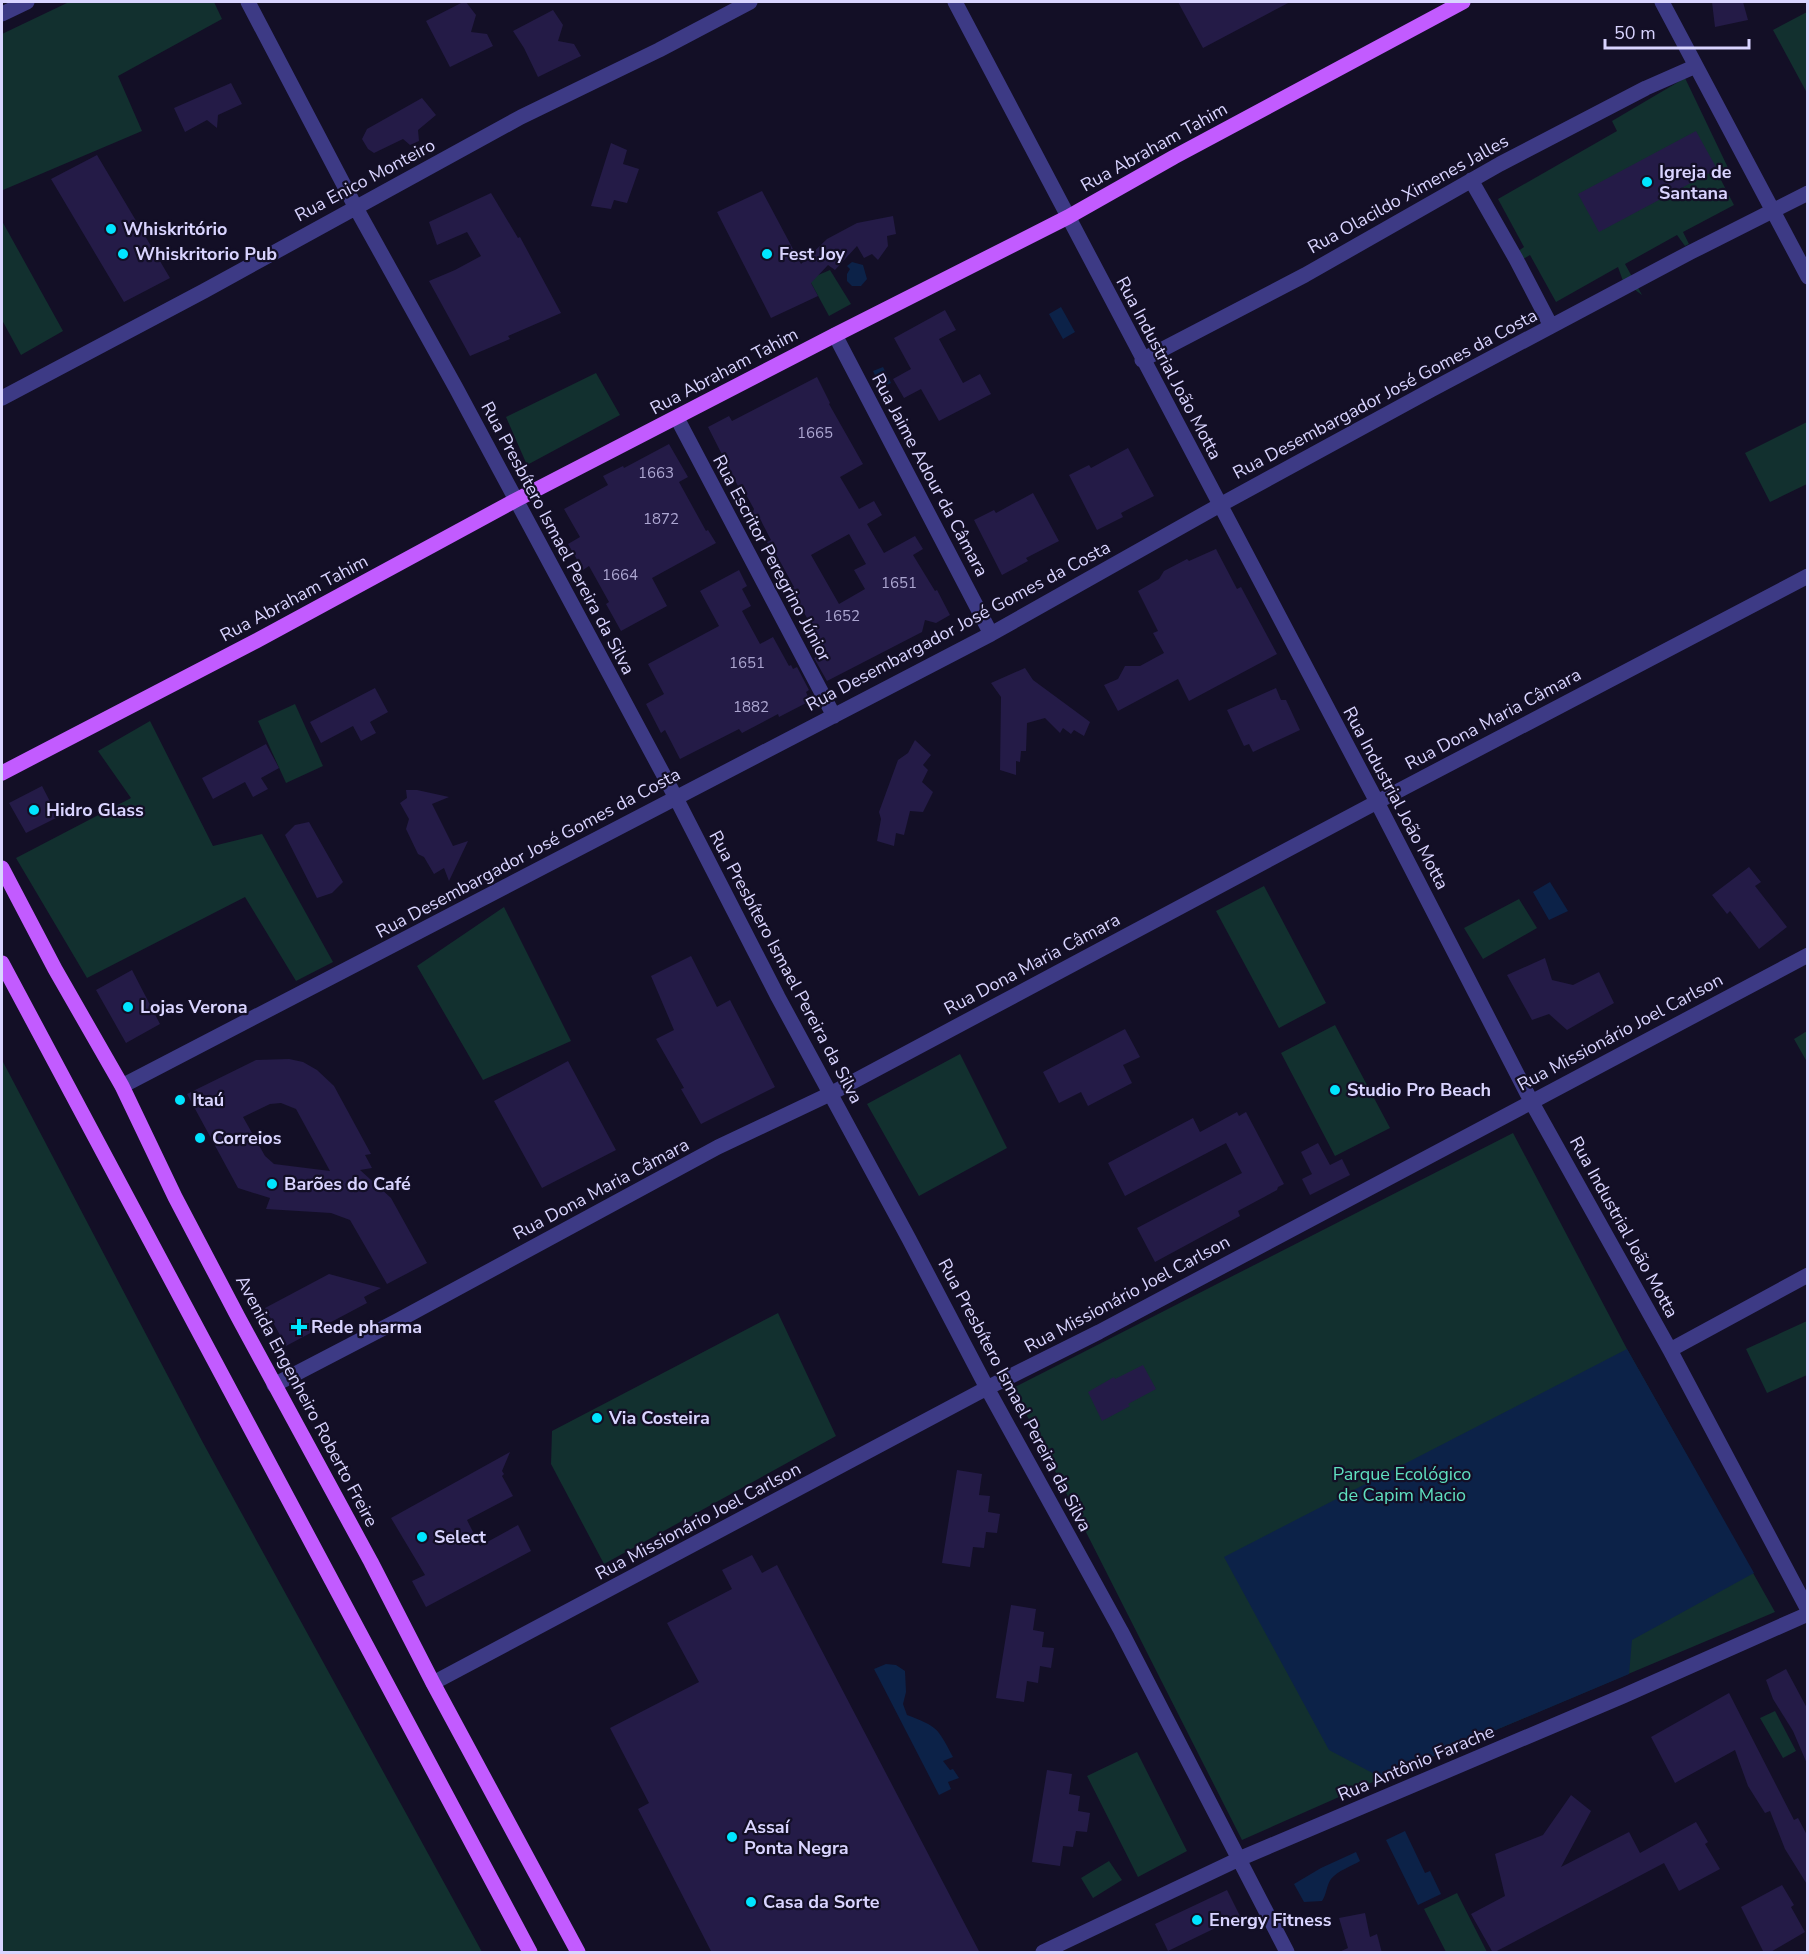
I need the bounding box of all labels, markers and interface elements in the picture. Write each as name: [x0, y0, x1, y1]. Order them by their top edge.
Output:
scale bar: [1605, 12, 1749, 50]
text: 50 m: [1614, 21, 1656, 45]
street label: Rua Abraham Tahim: [1076, 97, 1232, 197]
street label: Rua Olacildo Ximenes Jalles: [1303, 129, 1513, 259]
street label: Rua Enico Monteiro: [291, 133, 439, 227]
place label: Igreja de Santana: [1659, 160, 1732, 205]
marker: Igreja de Santana: [1640, 175, 1654, 189]
place label: Whiskritório: [123, 217, 227, 241]
marker: Whiskritório: [104, 222, 118, 236]
place label: Whiskritorio Pub: [135, 242, 277, 266]
place label: Fest Joy: [779, 242, 846, 266]
marker: Whiskritorio Pub: [116, 247, 130, 261]
marker: Fest Joy: [760, 247, 774, 261]
street label: Rua Industrial João Motta: [1111, 272, 1227, 464]
street label: Rua Desembargador José Gomes da Costa: [1229, 303, 1541, 485]
street label: Rua Abraham Tahim: [646, 322, 802, 420]
street label: Rua Jaime Adour da Câmara: [866, 369, 994, 581]
street label: Rua Presbítero Ismael Pereira da Silva: [476, 397, 640, 679]
house number: 1665: [797, 423, 833, 443]
street label: Rua Escritor Peregrino Júnior: [707, 450, 837, 666]
house number: 1663: [638, 463, 674, 483]
house number: 1872: [643, 509, 679, 529]
street label: Rua Desembargador José Gomes da Costa: [802, 535, 1114, 717]
street label: Rua Abraham Tahim: [216, 549, 372, 647]
house number: 1664: [602, 565, 638, 585]
house number: 1651: [881, 573, 917, 593]
house number: 1652: [824, 606, 860, 626]
house number: 1651: [729, 653, 765, 673]
street label: Rua Dona Maria Câmara: [1401, 662, 1585, 776]
house number: 1882: [733, 697, 769, 717]
street label: Rua Industrial João Motta: [1338, 702, 1454, 894]
street label: Rua Desembargador José Gomes da Costa: [372, 762, 684, 944]
place label: Hidro Glass: [46, 798, 144, 822]
marker: Hidro Glass: [27, 803, 41, 817]
street label: Rua Presbítero Ismael Pereira da Silva: [704, 826, 868, 1108]
street label: Rua Dona Maria Câmara: [940, 907, 1124, 1021]
street label: Rua Missionário Joel Carlson: [1513, 967, 1727, 1097]
place label: Lojas Verona: [140, 995, 248, 1019]
marker: Lojas Verona: [121, 1000, 135, 1014]
place label: Studio Pro Beach: [1347, 1078, 1491, 1102]
marker: Studio Pro Beach: [1328, 1083, 1342, 1097]
place label: Itaú: [192, 1088, 224, 1112]
marker: Itaú: [173, 1093, 187, 1107]
place label: Correios: [212, 1126, 282, 1150]
marker: Correios: [193, 1131, 207, 1145]
street label: Rua Dona Maria Câmara: [509, 1132, 693, 1246]
street label: Rua Industrial João Motta: [1564, 1132, 1684, 1322]
place label: Barões do Café: [284, 1172, 411, 1196]
marker: Barões do Café: [265, 1177, 279, 1191]
street label: Rua Missionário Joel Carlson: [1020, 1229, 1234, 1359]
street label: Rua Presbítero Ismael Pereira da Silva: [933, 1254, 1097, 1536]
street label: Avenida Engenheiro Roberto Freire: [230, 1271, 384, 1531]
place label: Rede pharma: [311, 1315, 422, 1339]
marker: Rede pharma: [292, 1320, 306, 1334]
place label: Via Costeira: [608, 1406, 710, 1430]
marker: Via Costeira: [590, 1411, 604, 1425]
street label: Rua Missionário Joel Carlson: [591, 1456, 805, 1586]
park label: Parque Ecológico de Capim Macio: [1333, 1462, 1471, 1507]
place label: Select: [434, 1525, 486, 1549]
marker: Select: [415, 1530, 429, 1544]
street label: Rua Antônio Farache: [1334, 1719, 1498, 1807]
place label: Assaí Ponta Negra: [744, 1815, 849, 1860]
marker: Assaí Ponta Negra: [725, 1830, 739, 1844]
place label: Casa da Sorte: [763, 1890, 880, 1914]
marker: Casa da Sorte: [744, 1895, 758, 1909]
place label: Energy Fitness: [1209, 1908, 1332, 1932]
marker: Energy Fitness: [1190, 1913, 1204, 1927]

